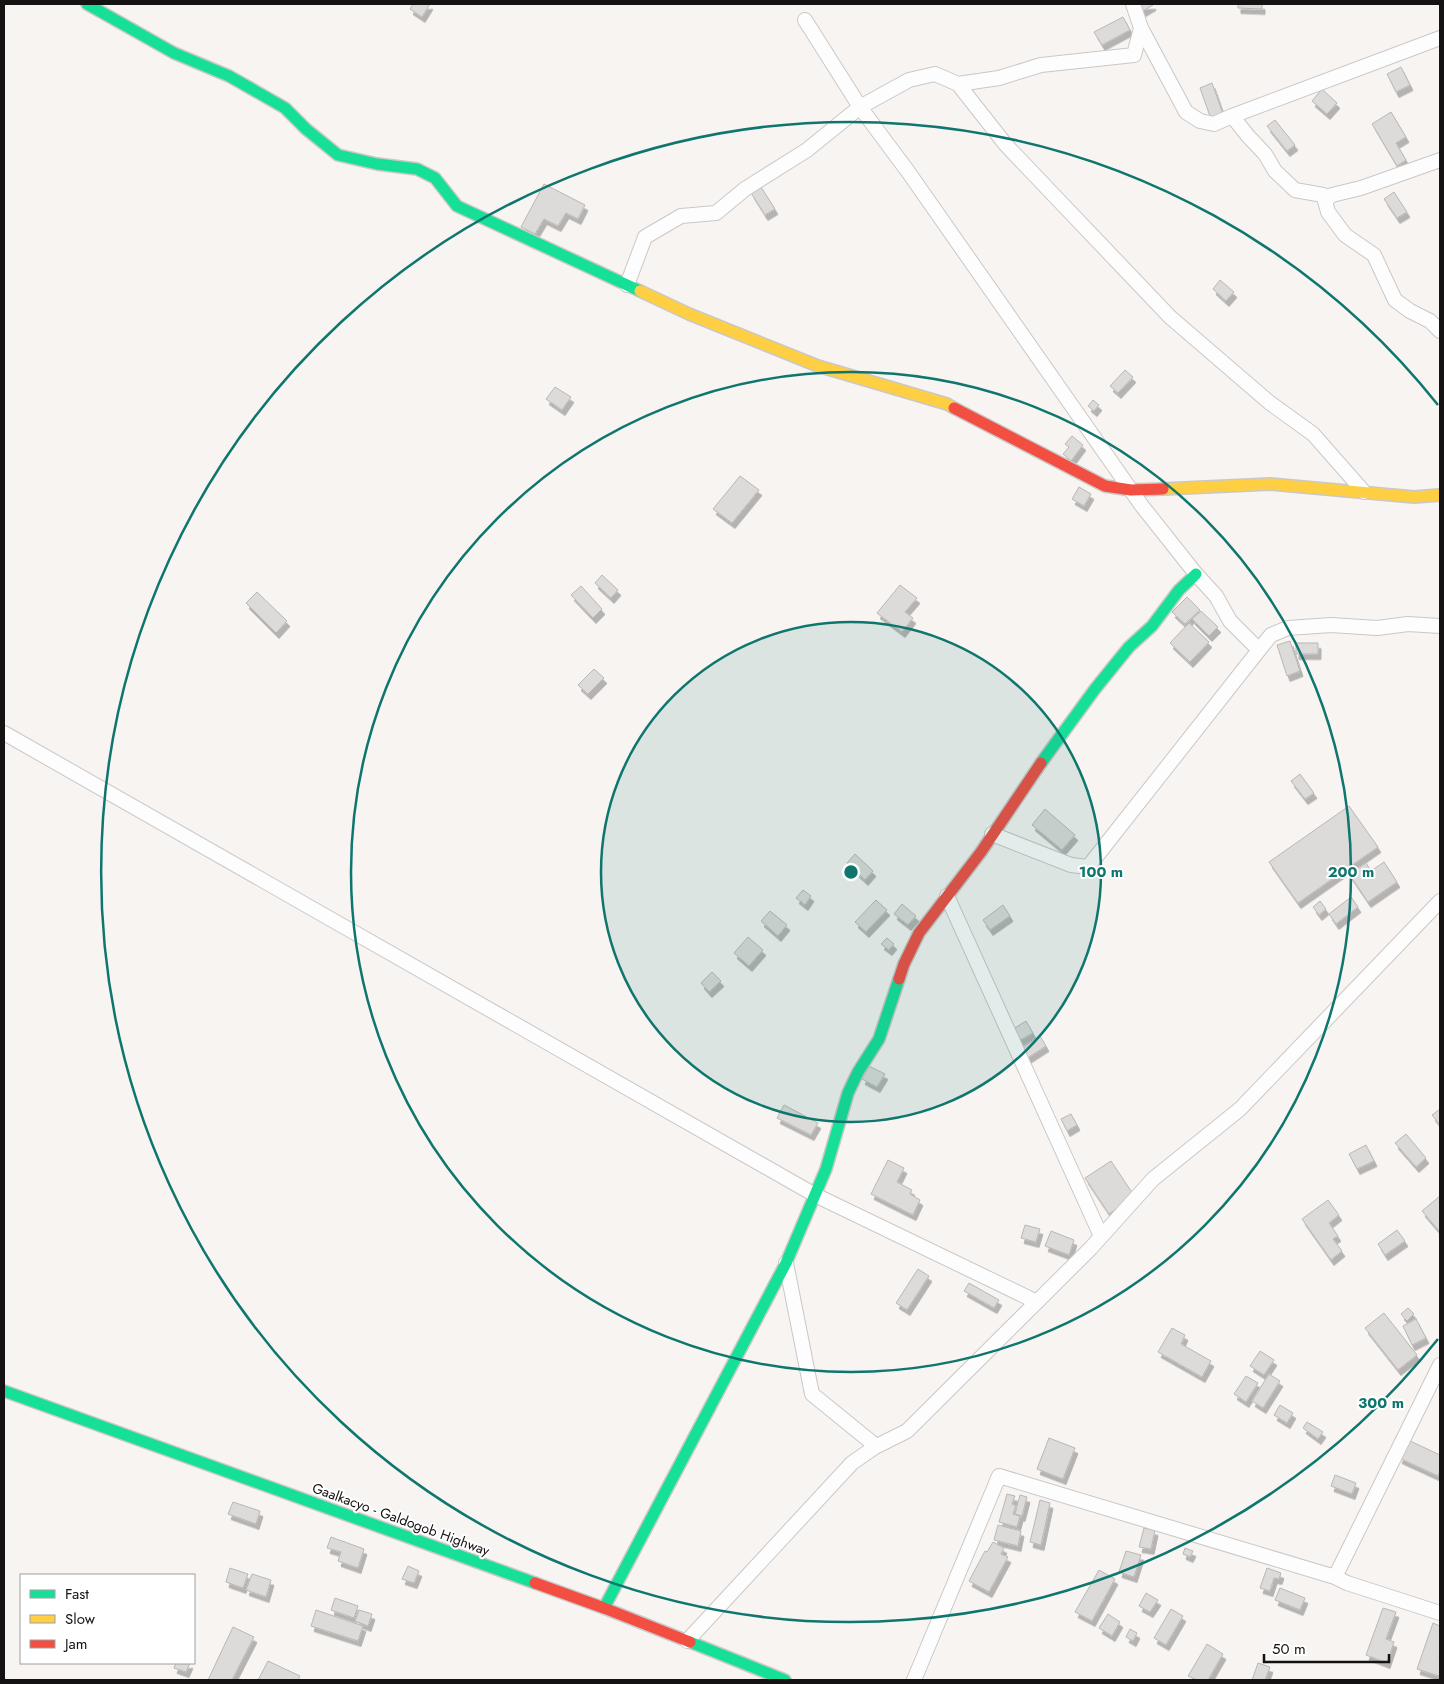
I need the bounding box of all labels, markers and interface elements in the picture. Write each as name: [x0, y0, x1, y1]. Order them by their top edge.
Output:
text: 100 m: [1079, 861, 1123, 883]
text: 200 m: [1328, 861, 1374, 883]
centre of rings: [842, 863, 860, 881]
text: 300 m: [1358, 1392, 1404, 1414]
street label: Gaalkacyo - Galdogob Highway: [309, 1478, 493, 1561]
legend: [20, 1574, 195, 1664]
text: Fast: [65, 1583, 89, 1605]
text: Slow: [65, 1608, 96, 1630]
scale bar: [1264, 1632, 1389, 1664]
text: Jam: [63, 1633, 88, 1655]
text: 50 m: [1272, 1638, 1306, 1660]

